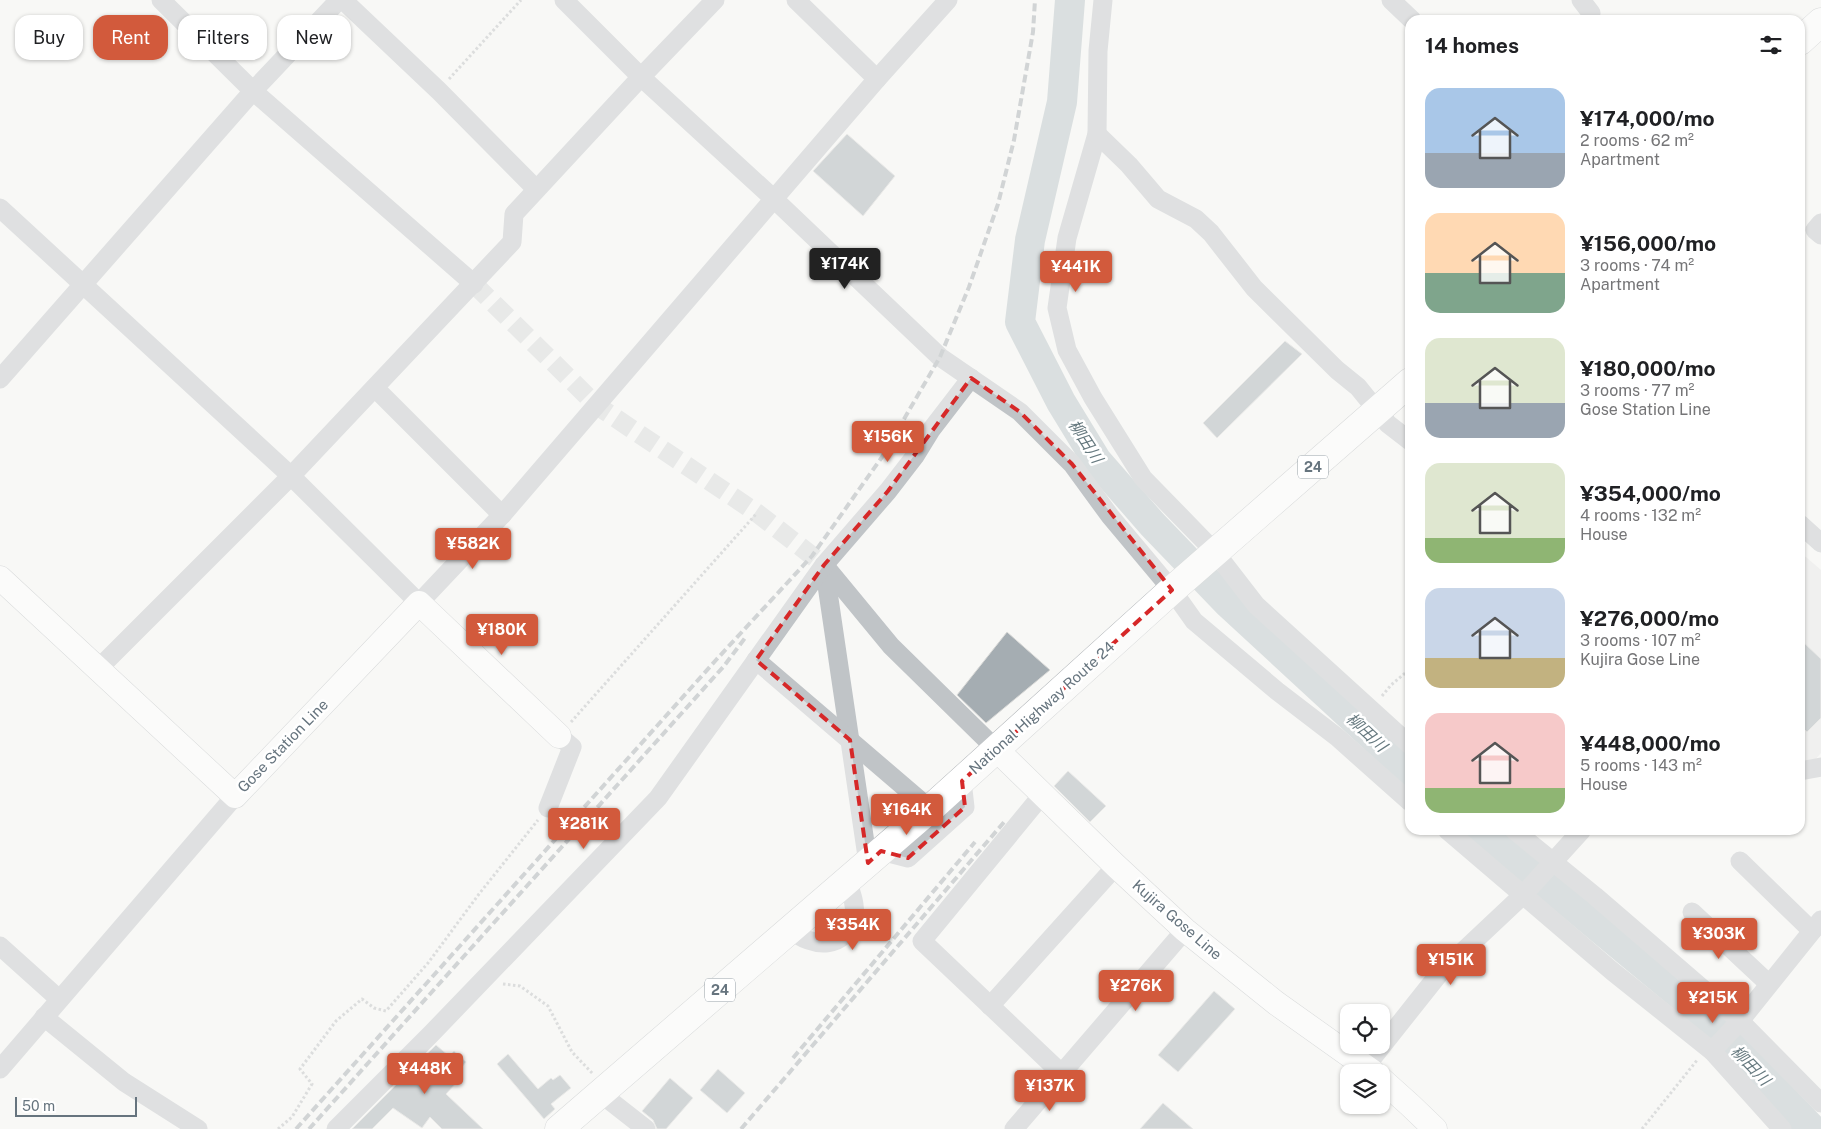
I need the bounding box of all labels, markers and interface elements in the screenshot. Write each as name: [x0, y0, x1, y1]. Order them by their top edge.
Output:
chip: Buy: [15, 15, 83, 60]
chip: Rent: [93, 15, 168, 60]
chip: Filters: [178, 15, 267, 60]
chip: New: [277, 15, 351, 60]
icon: filters: [1757, 31, 1785, 59]
text: 14 homes: [1425, 33, 1519, 58]
text: ¥174,000/mo: [1580, 106, 1715, 131]
icon: home: [1465, 108, 1525, 168]
text: 2 rooms · 62 m²: [1580, 131, 1694, 150]
text: Apartment: [1580, 150, 1660, 169]
text: ¥156,000/mo: [1580, 231, 1716, 256]
icon: home: [1465, 233, 1525, 293]
pin: ¥174K: [810, 248, 880, 290]
pin: ¥441K: [1041, 250, 1111, 293]
text: ¥174K: [820, 254, 870, 273]
text: 3 rooms · 74 m²: [1580, 256, 1694, 275]
text: ¥441K: [1051, 257, 1101, 276]
text: Apartment: [1580, 275, 1660, 294]
text: ¥180,000/mo: [1580, 356, 1716, 381]
icon: home: [1465, 358, 1525, 418]
text: 3 rooms · 77 m²: [1580, 381, 1694, 400]
text: Gose Station Line: [1580, 400, 1711, 419]
water label: 柳田川: [1065, 416, 1108, 468]
pin: ¥156K: [853, 420, 923, 463]
text: ¥156K: [863, 427, 913, 446]
road number: 24: [1298, 456, 1328, 478]
text: ¥354,000/mo: [1580, 481, 1721, 506]
icon: home: [1465, 483, 1525, 543]
text: 4 rooms · 132 m²: [1580, 506, 1701, 525]
text: House: [1580, 525, 1628, 544]
pin: ¥582K: [438, 528, 508, 570]
text: ¥582K: [446, 534, 500, 553]
text: ¥276,000/mo: [1580, 606, 1719, 631]
icon: home: [1465, 608, 1525, 668]
pin: ¥180K: [467, 614, 537, 656]
text: ¥180K: [477, 620, 527, 639]
text: 3 rooms · 107 m²: [1580, 631, 1701, 650]
street label: National Highway Route 24: [966, 638, 1118, 777]
text: Kujira Gose Line: [1580, 650, 1700, 669]
street label: Gose Station Line: [234, 696, 331, 796]
water label: 柳田川: [1343, 709, 1392, 757]
text: ¥448,000/mo: [1580, 731, 1721, 756]
icon: home: [1465, 733, 1525, 793]
text: 5 rooms · 143 m²: [1580, 756, 1702, 775]
text: House: [1580, 775, 1628, 794]
pin: ¥164K: [872, 794, 942, 836]
text: ¥164K: [882, 800, 932, 819]
pin: ¥281K: [549, 808, 619, 850]
text: ¥281K: [559, 814, 609, 833]
street label: Kujira Gose Line: [1129, 876, 1225, 963]
pin: ¥354K: [818, 908, 888, 951]
text: ¥354K: [826, 915, 880, 934]
pin: ¥303K: [1684, 918, 1754, 960]
text: ¥303K: [1692, 924, 1746, 943]
pin: ¥151K: [1416, 944, 1486, 986]
text: ¥151K: [1428, 950, 1474, 969]
pin: ¥276K: [1101, 970, 1171, 1012]
text: ¥276K: [1110, 976, 1162, 995]
road number: 24: [705, 978, 735, 1002]
pin: ¥215K: [1678, 982, 1748, 1024]
text: ¥215K: [1688, 988, 1738, 1007]
map controls: [1340, 1004, 1390, 1114]
button: locate: [1340, 1004, 1390, 1054]
water label: 柳田川: [1727, 1041, 1776, 1091]
pin: ¥448K: [390, 1052, 460, 1095]
text: ¥448K: [398, 1059, 452, 1078]
button: layers: [1340, 1064, 1390, 1114]
pin: ¥137K: [1015, 1070, 1085, 1112]
text: ¥137K: [1025, 1076, 1075, 1095]
scale bar: [15, 1094, 138, 1117]
text: 50 m: [22, 1098, 55, 1114]

